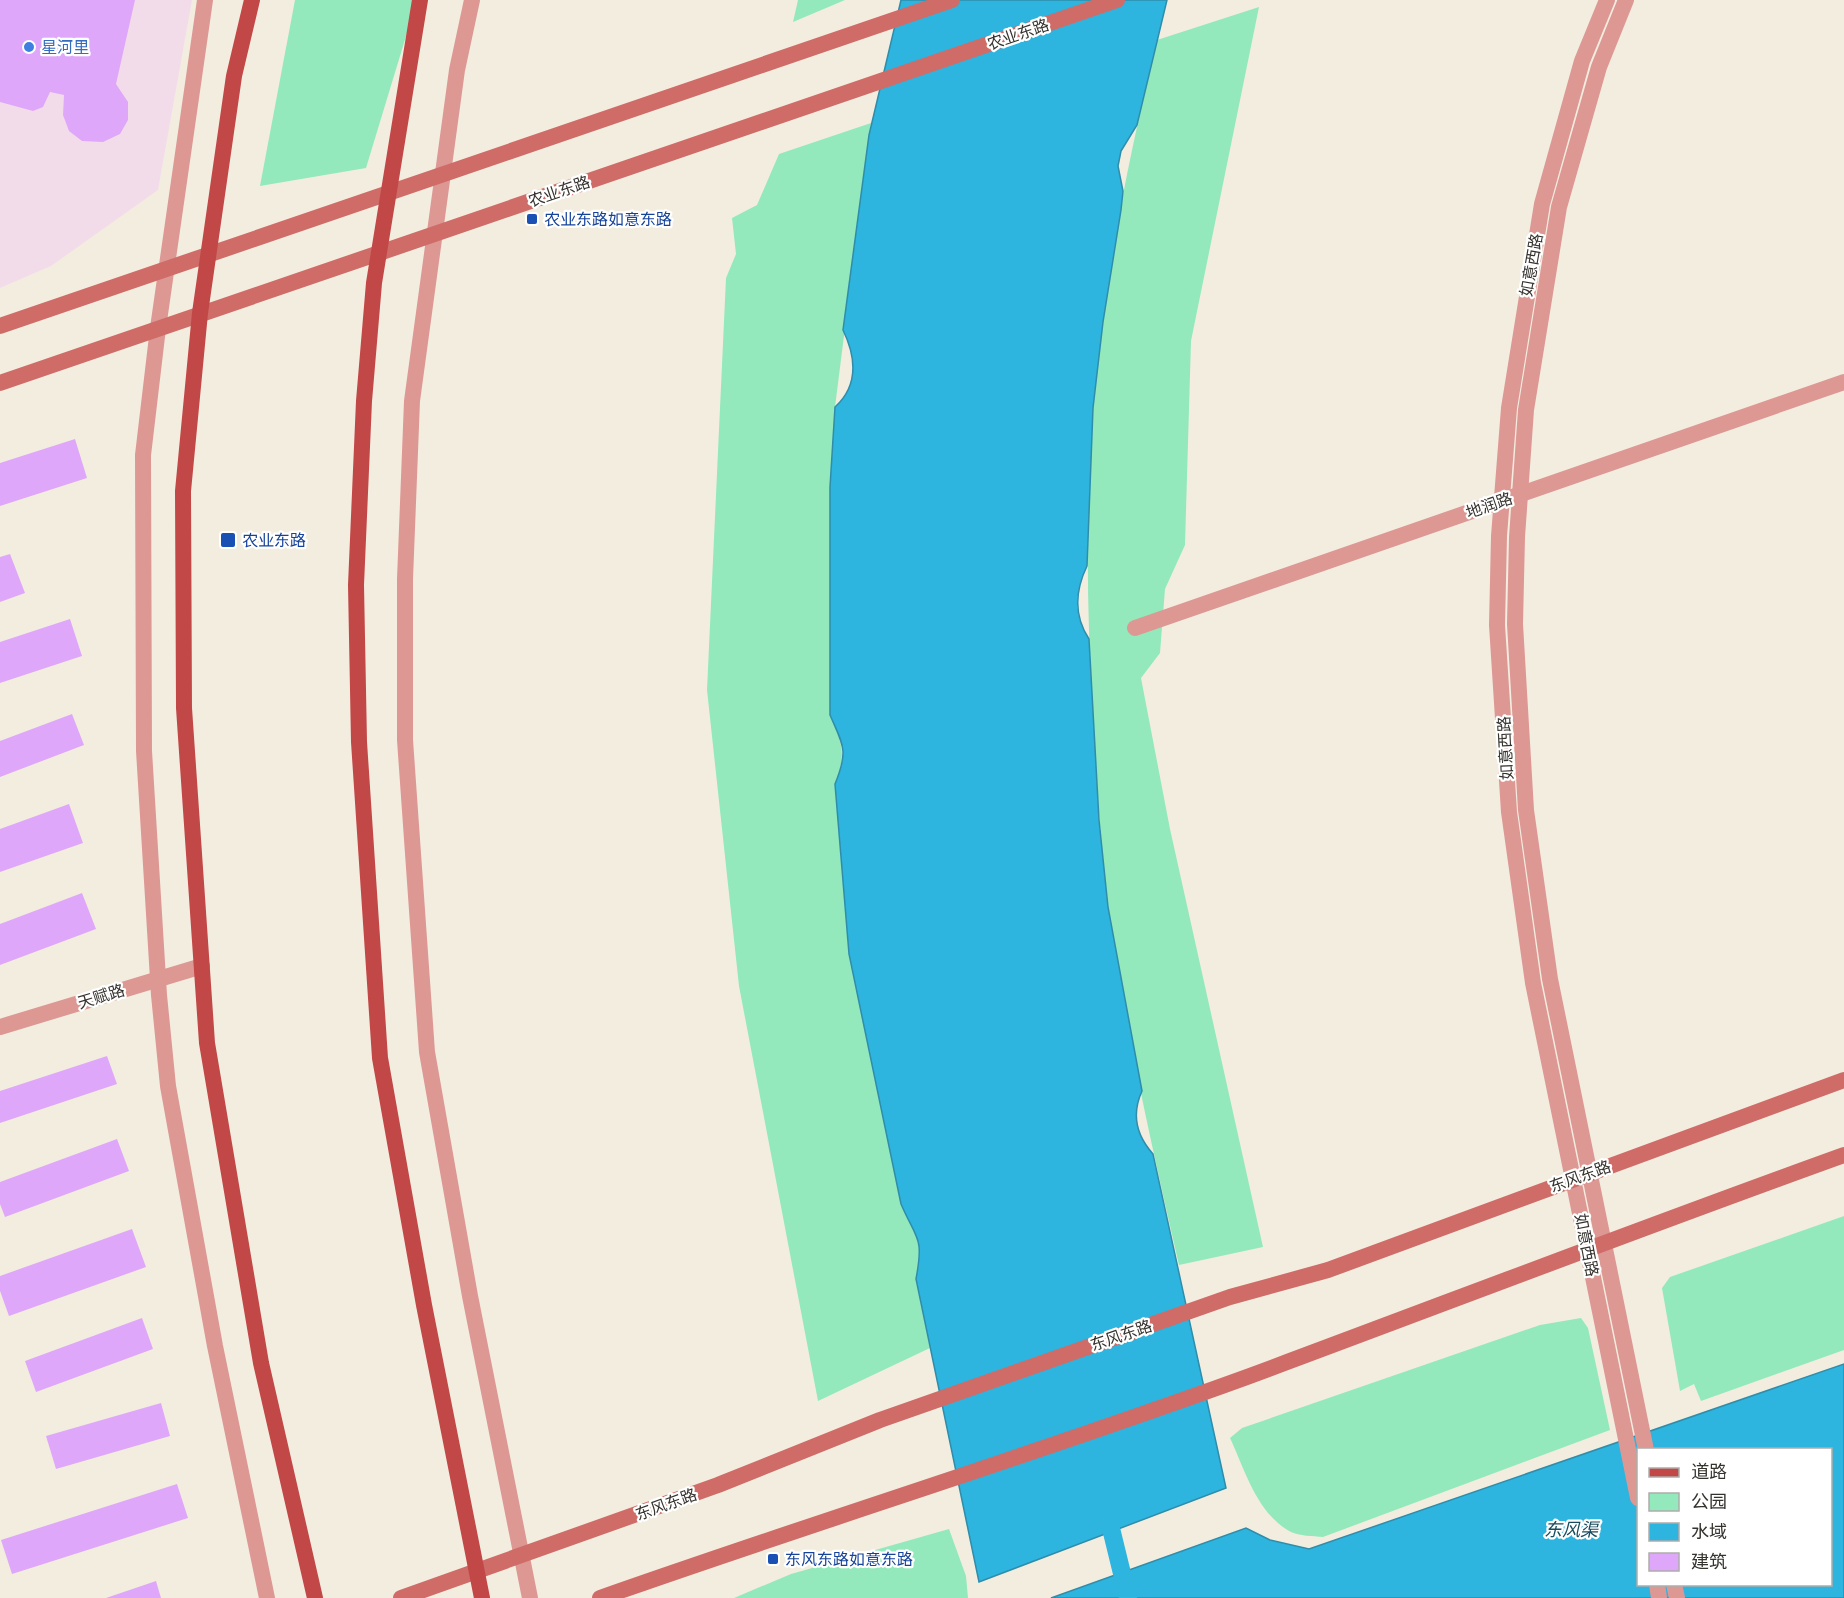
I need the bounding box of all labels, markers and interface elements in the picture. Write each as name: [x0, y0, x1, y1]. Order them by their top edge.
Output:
street label: 农业东路: [984, 14, 1051, 53]
place label: 星河里: [41, 37, 89, 56]
marker: 星河里: [22, 40, 36, 54]
street label: 农业东路: [525, 171, 592, 210]
place label: 农业东路如意东路: [544, 209, 672, 228]
marker: 农业东路如意东路: [525, 212, 539, 226]
street label: 如意西路: [1516, 232, 1545, 298]
street label: 地润路: [1463, 488, 1515, 521]
place label: 农业东路: [242, 530, 306, 549]
marker: 农业东路: [219, 531, 237, 549]
street label: 如意西路: [1493, 716, 1516, 780]
street label: 天赋路: [75, 979, 127, 1012]
street label: 东风东路: [1547, 1156, 1613, 1195]
street label: 如意西路: [1572, 1212, 1603, 1278]
street label: 东风东路: [1087, 1315, 1154, 1354]
legend: [1637, 1448, 1832, 1586]
text: 道路: [1691, 1460, 1727, 1482]
street label: 东风东路: [633, 1484, 699, 1523]
text: 公园: [1691, 1490, 1727, 1512]
water label: 东风渠: [1544, 1518, 1601, 1540]
text: 水域: [1691, 1520, 1727, 1542]
place label: 东风东路如意东路: [785, 1549, 913, 1568]
text: 建筑: [1691, 1550, 1727, 1572]
marker: 东风东路如意东路: [766, 1552, 780, 1566]

